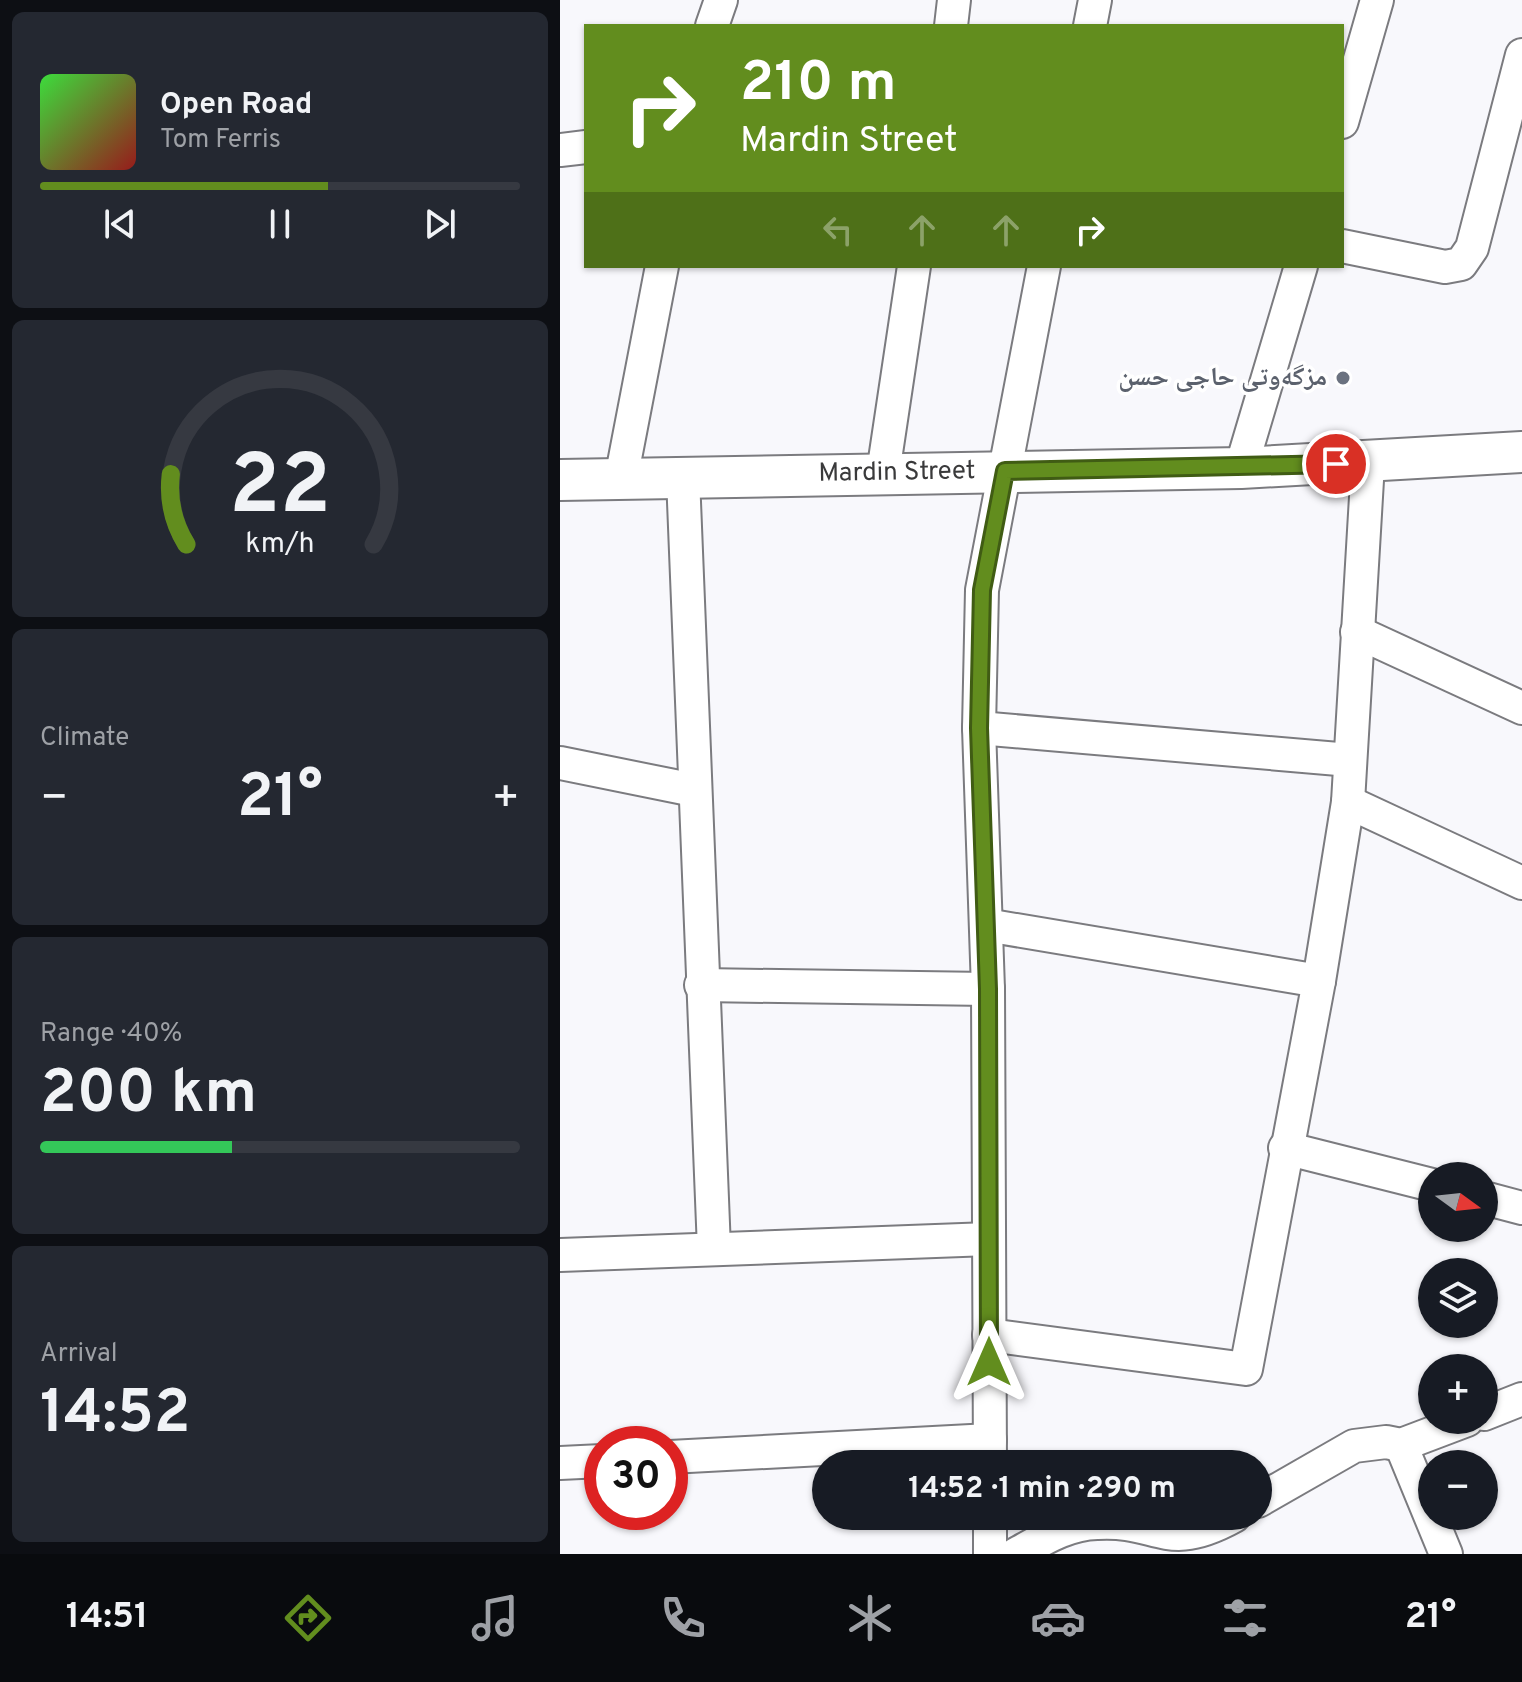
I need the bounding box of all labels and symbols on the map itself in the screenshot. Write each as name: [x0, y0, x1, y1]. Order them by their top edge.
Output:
place label: مزگەوتی حاجی حسن: [1118, 362, 1327, 395]
marker: مزگەوتی حاجی حسن: [1334, 369, 1352, 387]
pin: [1302, 430, 1370, 498]
street label: Mardin Street: [818, 455, 976, 491]
north arrow: [1418, 1162, 1498, 1242]
position arrow: [947, 1320, 1031, 1404]
speed limit sign: 30: [584, 1426, 688, 1530]

